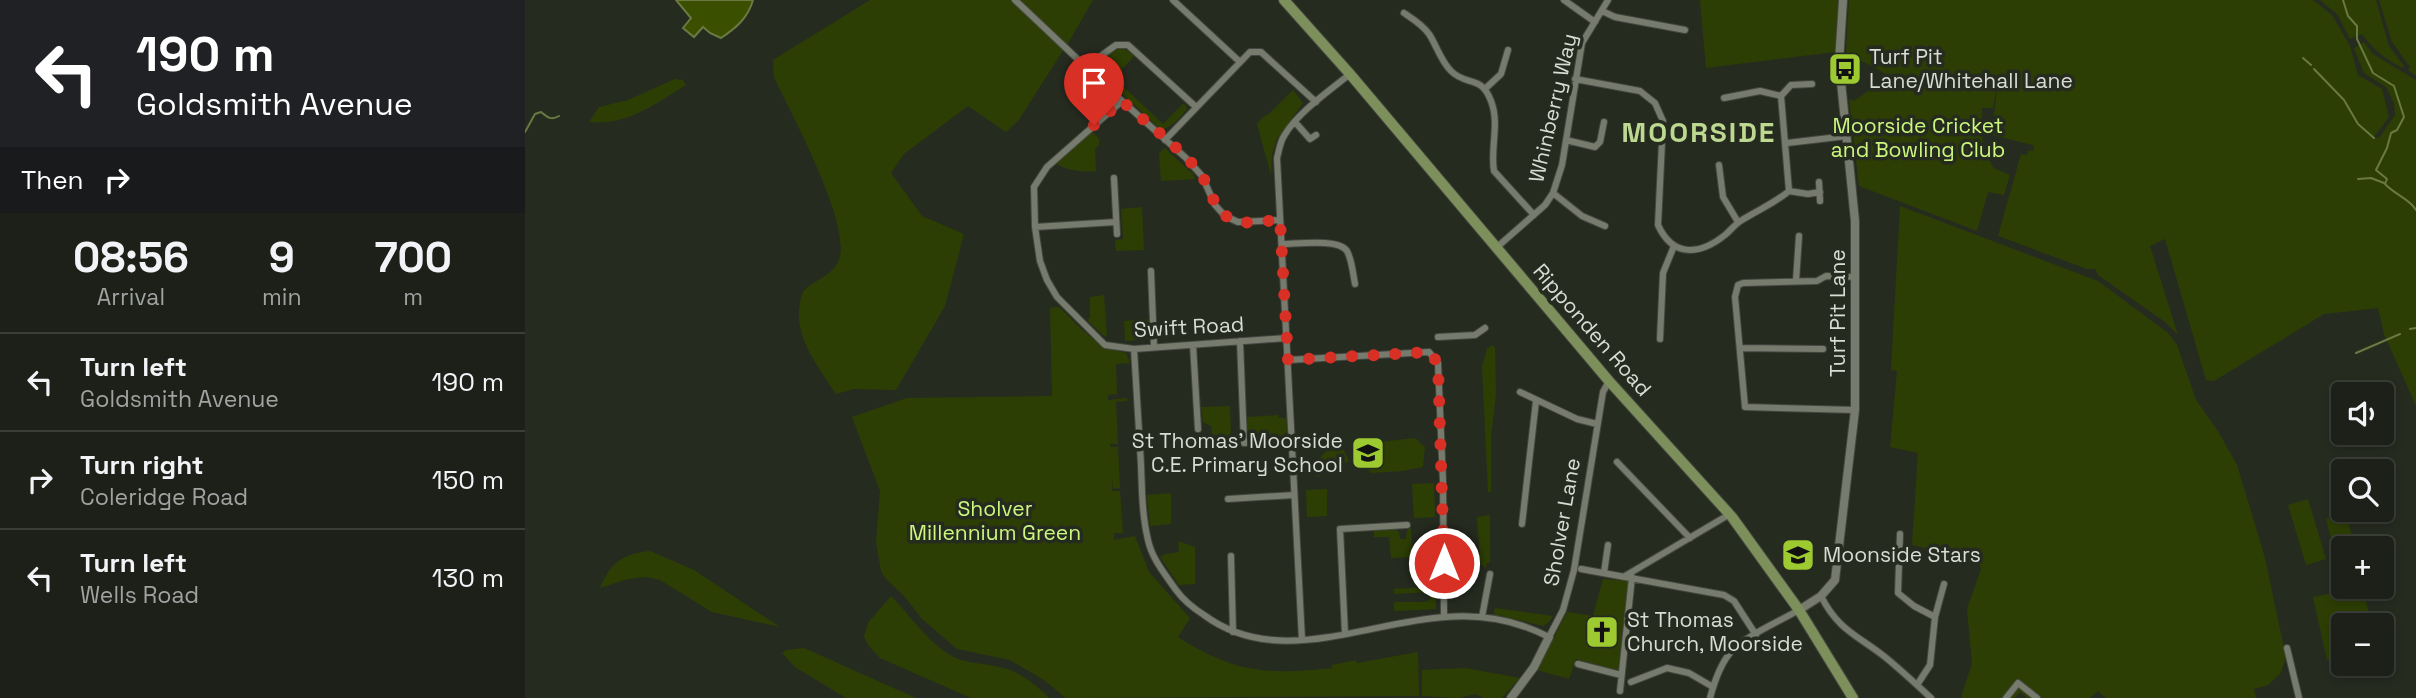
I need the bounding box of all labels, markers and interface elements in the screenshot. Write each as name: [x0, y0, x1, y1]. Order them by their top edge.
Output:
text: 190 m: [136, 23, 274, 85]
icon: left: [21, 28, 112, 119]
street label: Whinberry Way: [1522, 31, 1583, 185]
place label: Turf Pit Lane/Whitehall Lane: [1869, 43, 2073, 94]
bus stop icon: Turf Pit Lane/Whitehall Lane: [1826, 50, 1864, 88]
pin: [1064, 53, 1124, 125]
icon: arrive: [1075, 64, 1113, 102]
text: Goldsmith Avenue: [136, 84, 413, 124]
park label: Moorside Cricket and Bowling Club: [1831, 112, 2005, 163]
district label: MOORSIDE: [1622, 114, 1776, 150]
icon: right: [98, 161, 136, 199]
text: Then: [21, 163, 84, 197]
text: 08:56: [73, 231, 189, 284]
text: 9: [269, 231, 295, 284]
text: 700: [374, 231, 452, 284]
street label: Turf Pit Lane: [1824, 249, 1851, 377]
street label: Ripponden Road: [1527, 258, 1657, 402]
text: Arrival: [97, 282, 165, 312]
text: min: [262, 282, 302, 312]
text: m: [403, 282, 423, 312]
street label: Swift Road: [1133, 310, 1245, 343]
text: Turn left: [80, 350, 187, 384]
icon: left: [21, 363, 59, 401]
text: 190 m: [432, 365, 504, 399]
map controls: [2331, 382, 2394, 676]
button: sound: [2331, 382, 2394, 445]
text: Goldsmith Avenue: [80, 384, 279, 414]
place label: St Thomas' Moorside C.E. Primary School: [1132, 427, 1343, 478]
school or university icon: St Thomas' Moorside C.E. Primary School: [1349, 434, 1387, 472]
text: Turn right: [80, 448, 204, 482]
street label: Sholver Lane: [1537, 456, 1586, 588]
button: search: [2331, 459, 2394, 522]
icon: right: [21, 461, 59, 499]
text: 150 m: [432, 463, 504, 497]
text: Coleridge Road: [80, 482, 248, 512]
park label: Sholver Millennium Green: [909, 495, 1081, 546]
position arrow: [1407, 526, 1481, 600]
school or university icon: Moonside Stars: [1779, 536, 1817, 574]
button: +: [2331, 536, 2394, 599]
place label: Moonside Stars: [1823, 541, 1981, 568]
text: Turn left: [80, 546, 187, 580]
icon: left: [21, 559, 59, 597]
text: 130 m: [432, 561, 504, 595]
text: Wells Road: [80, 580, 199, 610]
place label: St Thomas Church, Moorside: [1627, 606, 1803, 657]
church icon: St Thomas Church, Moorside: [1583, 613, 1621, 651]
button: −: [2331, 613, 2394, 676]

